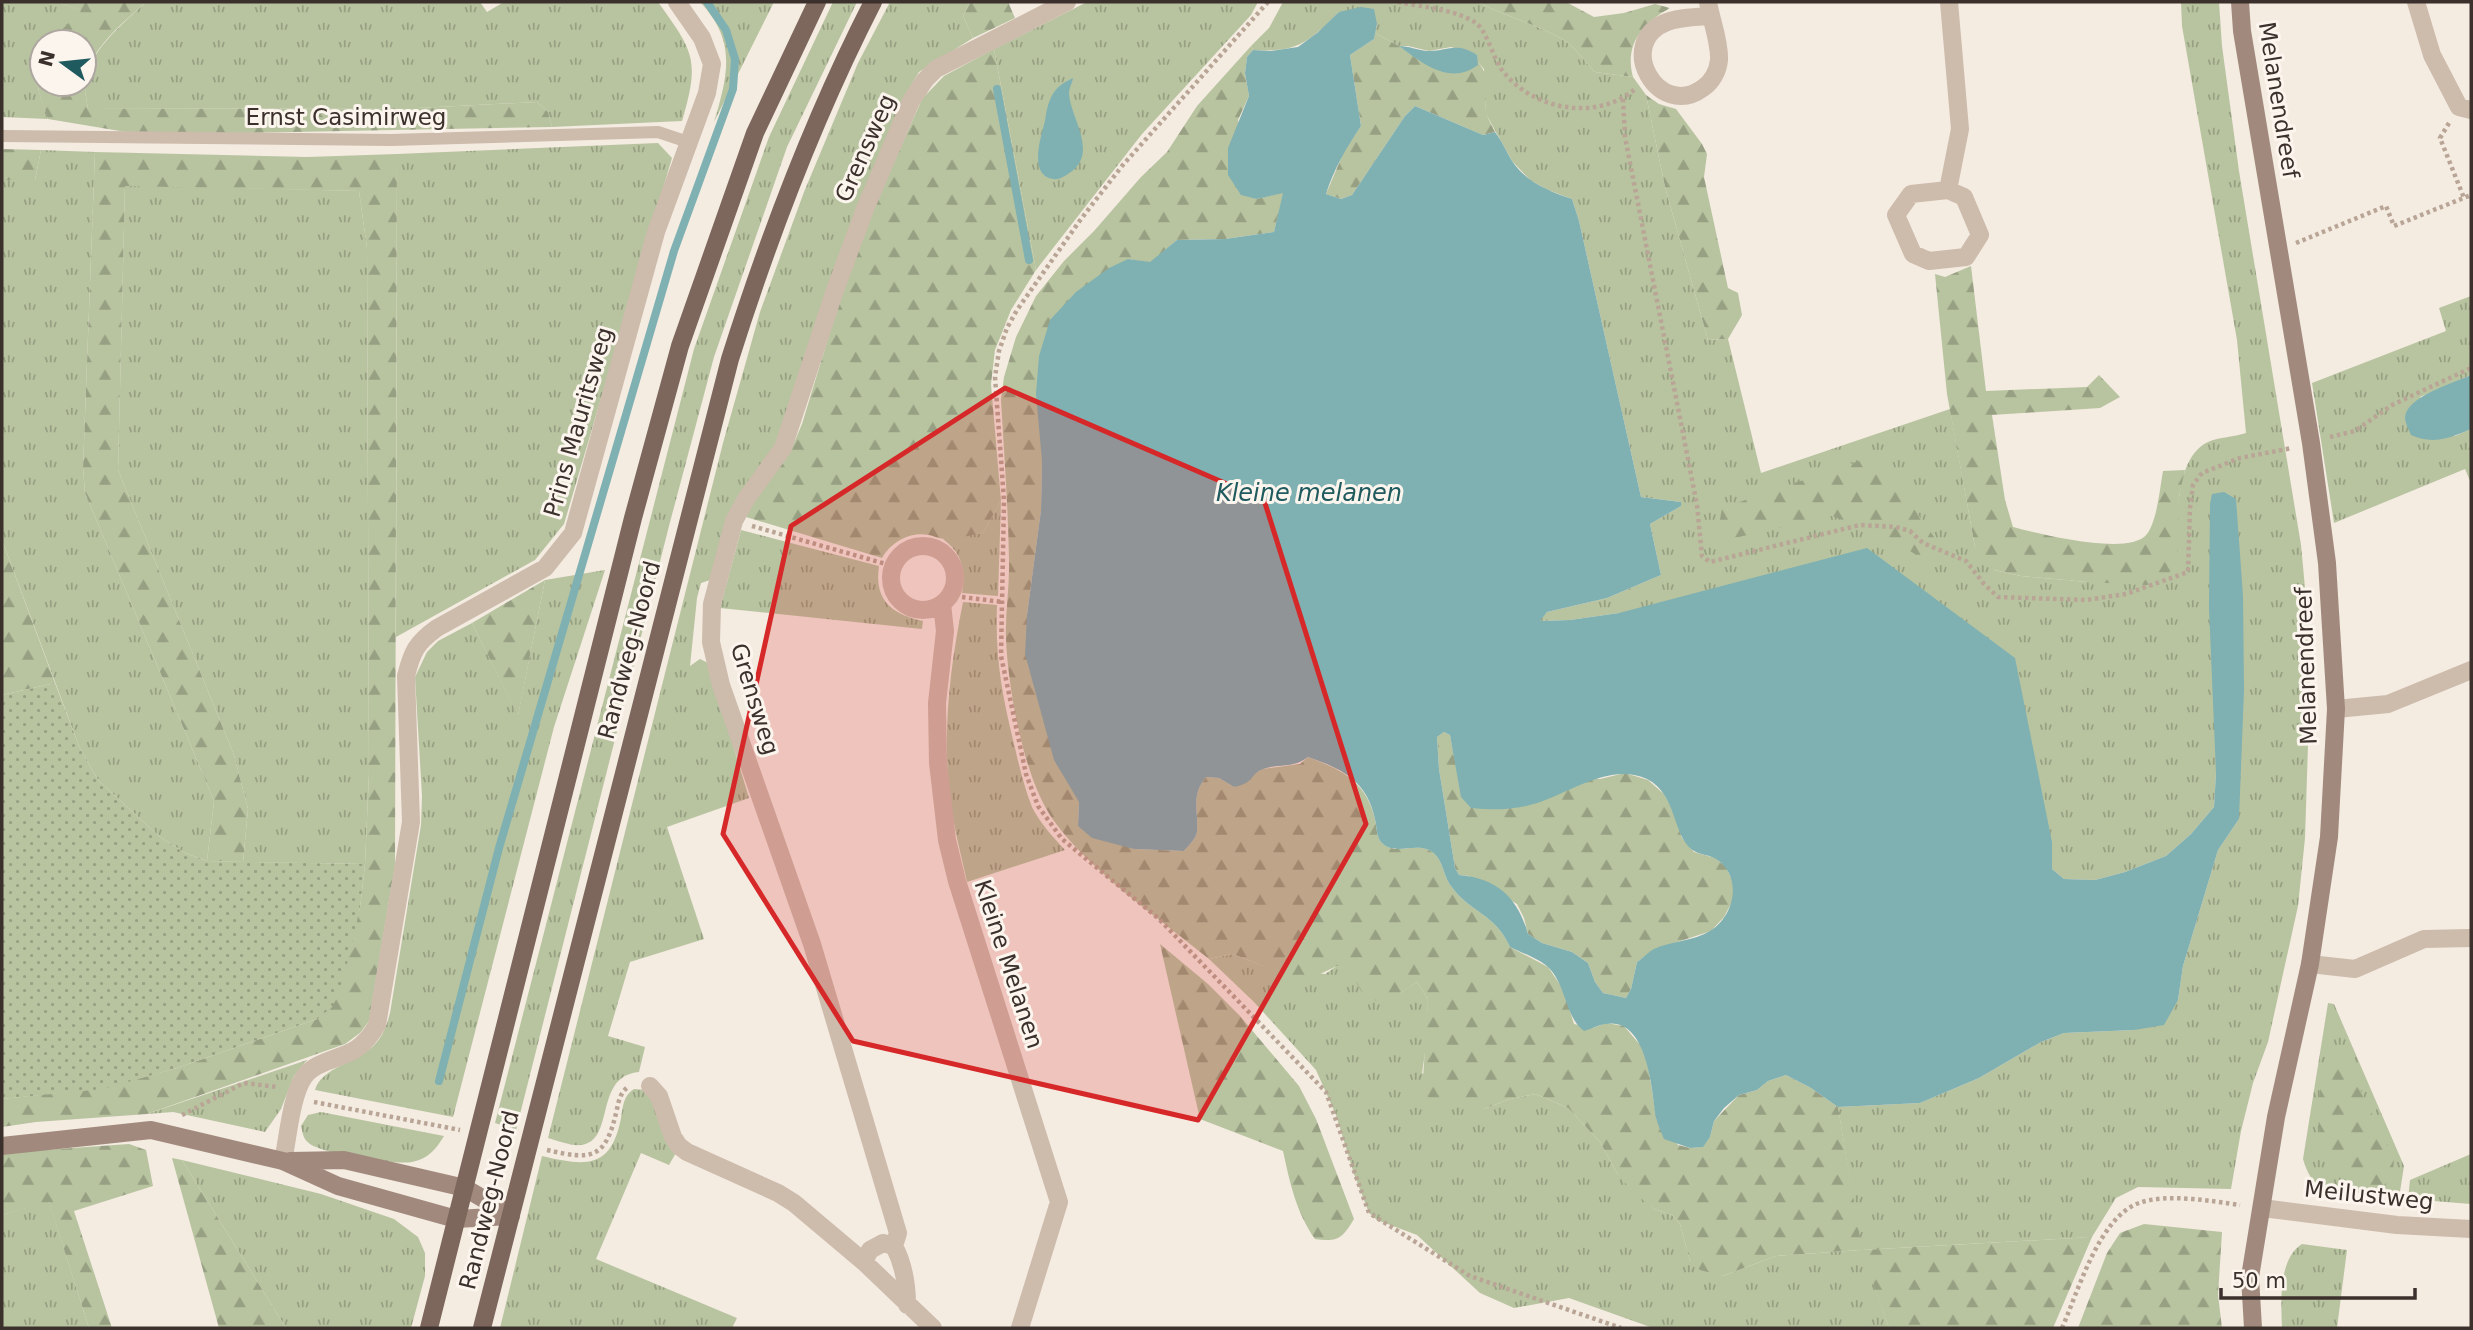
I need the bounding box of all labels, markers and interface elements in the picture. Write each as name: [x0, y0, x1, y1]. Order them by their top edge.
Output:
street label: Melanendreef: [2254, 20, 2304, 181]
north arrow: [28, 28, 98, 98]
text: N: [34, 48, 59, 69]
street label: Grensweg: [830, 90, 900, 206]
street label: Ernst Casimirweg: [246, 104, 446, 130]
street label: Prins Mauritsweg: [538, 324, 618, 520]
water label: Kleine melanen: [1216, 479, 1402, 507]
street label: Randweg-Noord: [593, 558, 665, 742]
street label: Melanendreef: [2290, 586, 2322, 745]
street label: Grensweg: [726, 640, 784, 758]
street label: Kleine Melanen: [969, 876, 1049, 1052]
street label: Randweg-Noord: [454, 1108, 524, 1292]
street label: Meilustweg: [2303, 1175, 2435, 1215]
scale bar: [2221, 1256, 2415, 1300]
text: 50 m: [2232, 1269, 2286, 1293]

